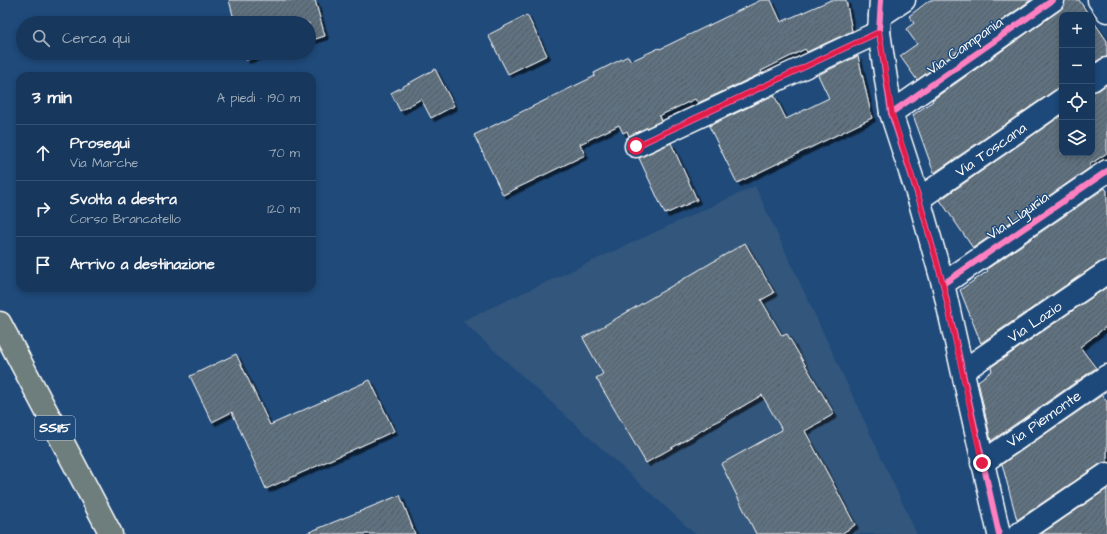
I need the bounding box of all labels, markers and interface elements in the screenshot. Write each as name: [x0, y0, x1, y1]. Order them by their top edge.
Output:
street label: Via Campania: [923, 12, 1008, 80]
map controls: [1059, 12, 1095, 156]
button: +: [1059, 12, 1095, 48]
search box: [16, 16, 316, 60]
icon: search: [30, 27, 52, 49]
text: Cerca qui: [62, 28, 130, 49]
button: −: [1059, 48, 1095, 84]
button: locate: [1059, 84, 1095, 120]
text: 3 min: [32, 86, 72, 110]
text: A piedi · 190 m: [217, 89, 300, 107]
street label: Via Toscana: [951, 117, 1031, 182]
button: layers: [1059, 120, 1095, 156]
text: Prosegui: [70, 133, 130, 154]
route start: [627, 137, 645, 155]
icon: ahead: [32, 142, 54, 164]
text: 70 m: [268, 144, 300, 162]
text: Via Marche: [70, 154, 138, 172]
street label: Via Liguria: [983, 187, 1054, 246]
text: Svolta a destra: [70, 189, 177, 210]
icon: right: [32, 198, 54, 220]
text: 120 m: [267, 200, 300, 218]
text: Corso Brancatello: [70, 210, 181, 228]
icon: arrive: [32, 254, 54, 276]
text: Arrivo a destinazione: [70, 254, 215, 275]
street label: Via Lazio: [1004, 296, 1067, 348]
street label: Via Piemonte: [1002, 385, 1086, 453]
road number: SS115: [35, 416, 75, 440]
route end: [973, 454, 991, 472]

